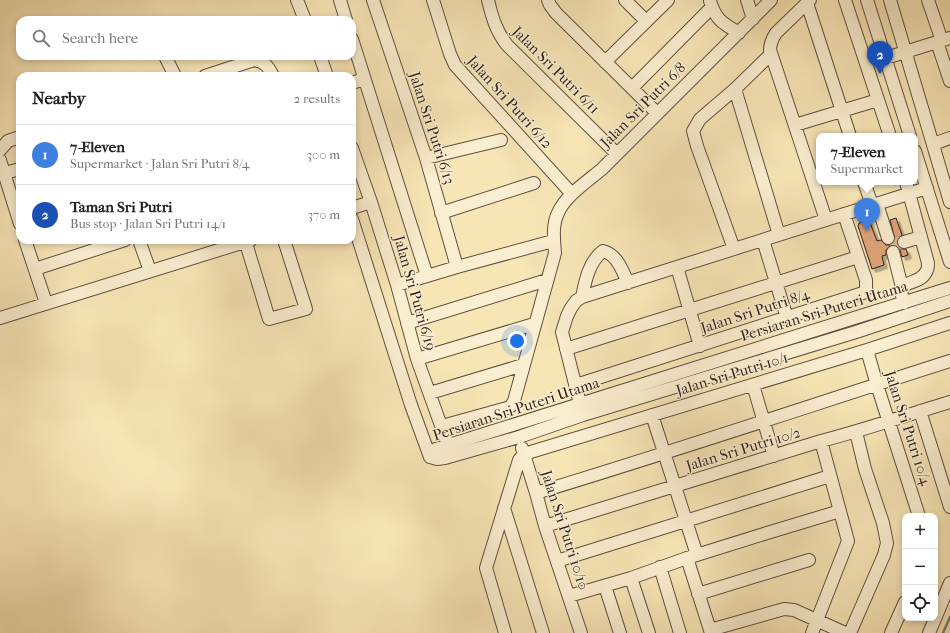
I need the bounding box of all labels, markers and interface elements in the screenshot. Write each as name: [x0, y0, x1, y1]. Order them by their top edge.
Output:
search box: [16, 16, 356, 60]
street label: Jalan Sri Putri 6/11: [508, 22, 604, 118]
icon: search: [30, 27, 52, 49]
text: Search here: [62, 29, 138, 47]
pin: 2: [867, 41, 893, 74]
street label: Jalan Sri Putri 6/12: [463, 51, 557, 152]
street label: Jalan Sri Putri 6/8: [596, 59, 689, 152]
street label: Jalan Sri Putri 6/13: [405, 69, 459, 187]
text: Nearby: [32, 88, 86, 108]
text: 2 results: [294, 91, 340, 106]
popup: [816, 133, 918, 185]
text: 7-Eleven: [70, 138, 125, 156]
text: 7-Eleven: [831, 143, 886, 161]
text: 1: [43, 147, 47, 162]
text: 300 m: [307, 147, 340, 162]
text: Supermarket · Jalan Sri Putri 8/4: [70, 156, 249, 171]
text: Supermarket: [831, 161, 903, 176]
text: Taman Sri Putri: [70, 198, 173, 216]
pin: 1: [854, 198, 880, 231]
text: 2: [42, 207, 48, 222]
text: 370 m: [308, 207, 340, 222]
text: Bus stop · Jalan Sri Putri 14/1: [70, 216, 226, 231]
street label: Jalan Sri Putri 6/19: [390, 232, 440, 353]
street label: Persiaran Sri Puteri Utama: [738, 277, 911, 345]
street label: Jalan Sri Putri 8/4: [697, 285, 813, 337]
your location: [507, 331, 527, 351]
street label: Jalan Sri Putri 10/1: [673, 348, 790, 400]
street label: Jalan Sri Putri 10/4: [881, 367, 935, 489]
street label: Persiaran Sri Puteri Utama: [430, 373, 603, 444]
street label: Jalan Sri Putri 10/2: [683, 423, 803, 475]
street label: Jalan Sri Putri 10/10: [537, 467, 593, 592]
map controls: [902, 513, 938, 621]
button: +: [902, 513, 938, 549]
button: −: [902, 549, 938, 585]
button: locate: [902, 585, 938, 621]

